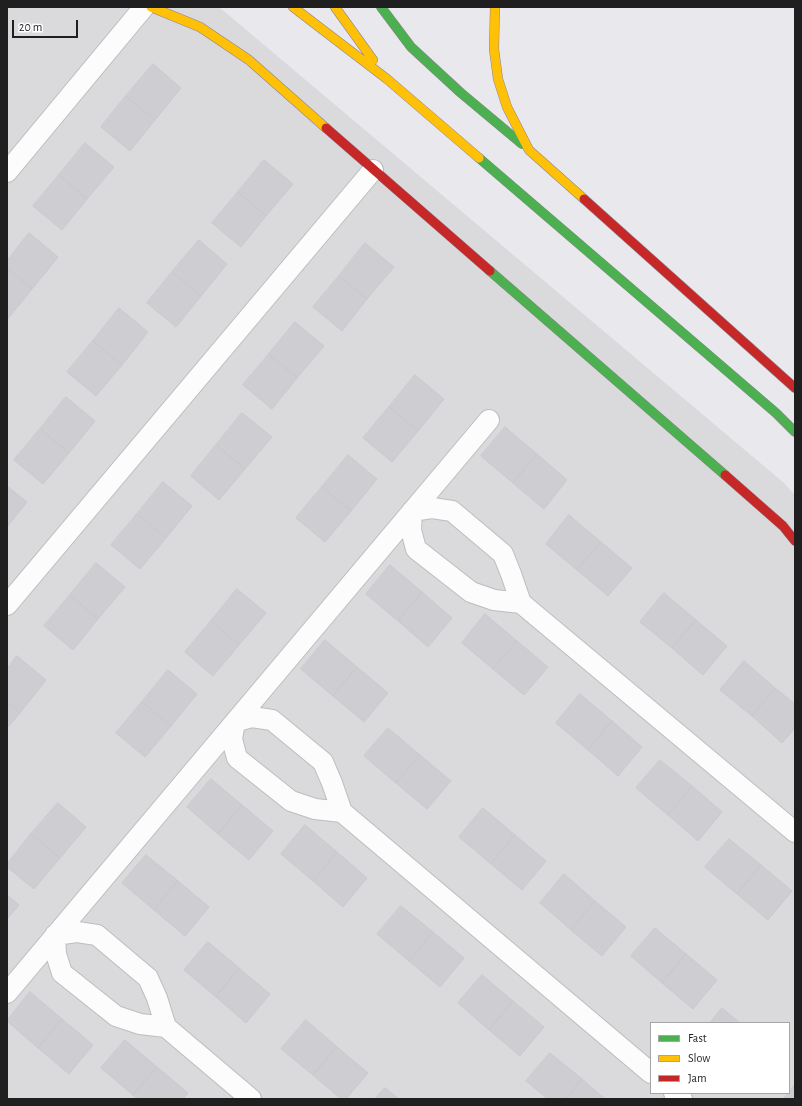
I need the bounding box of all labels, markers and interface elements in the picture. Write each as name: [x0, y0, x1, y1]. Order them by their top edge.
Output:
scale bar: [14, 12, 80, 38]
text: 20 m: [19, 21, 42, 33]
legend: [650, 1022, 790, 1094]
text: Fast: [688, 1032, 707, 1044]
text: Slow: [688, 1052, 710, 1064]
text: Jam: [688, 1072, 707, 1084]

